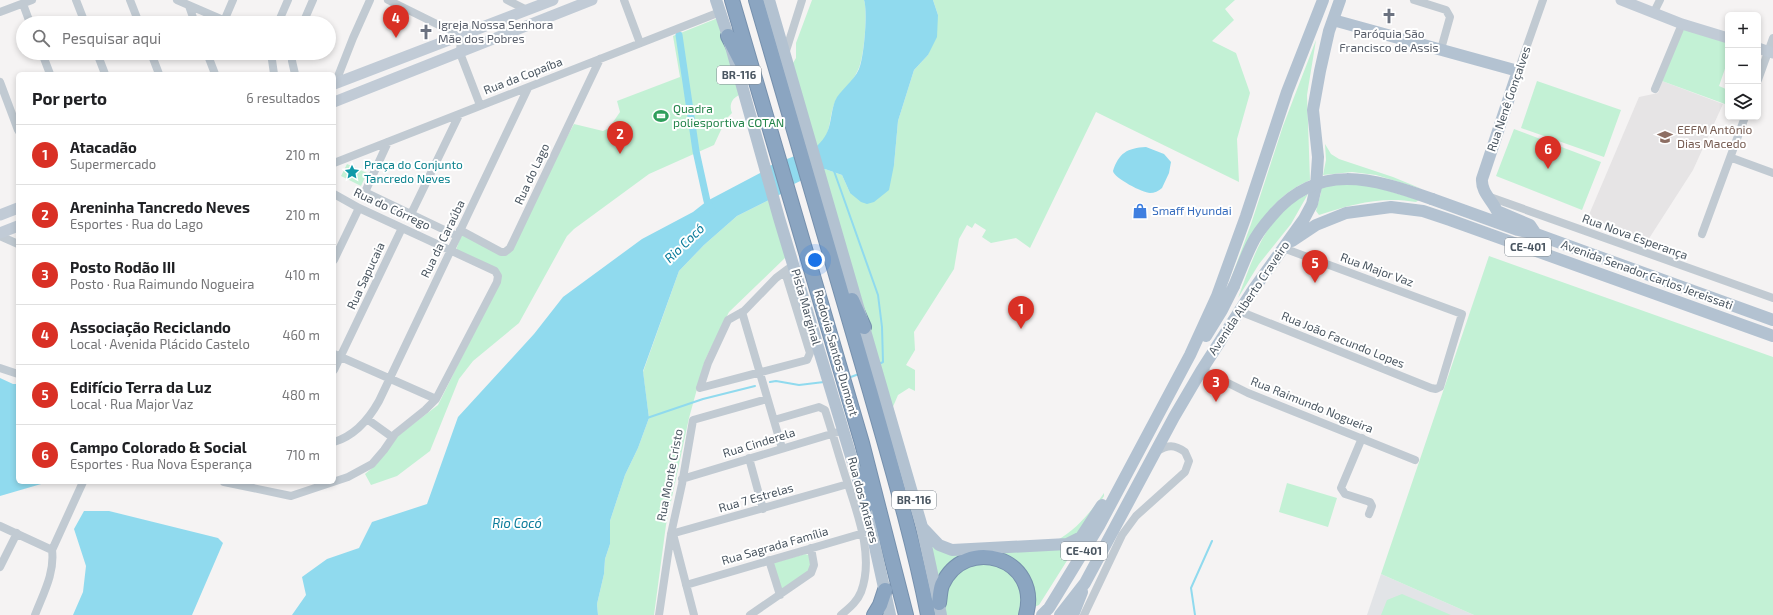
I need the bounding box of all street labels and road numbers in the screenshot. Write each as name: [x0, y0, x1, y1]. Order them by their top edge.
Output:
street label: Rua Nenê Gonçalves: [1483, 44, 1534, 153]
street label: Rua da Copaíba: [481, 54, 564, 97]
road number: BR-116: [717, 66, 761, 84]
street label: Rua do Lago: [511, 140, 551, 206]
street label: Rua do Córrego: [352, 184, 433, 232]
street label: Rua da Caraúba: [417, 197, 467, 280]
street label: Rua Nova Esperança: [1580, 210, 1690, 263]
street label: Avenida Senador Carlos Jereissati: [1560, 236, 1735, 312]
street label: Avenida Alberto Craveiro: [1205, 238, 1292, 357]
road number: CE-401: [1505, 238, 1551, 256]
street label: Rua Sapucaia: [343, 240, 387, 311]
street label: Rua Major Vaz: [1338, 249, 1416, 290]
street label: Pista Marginal: [789, 267, 825, 347]
street label: Rodovia Santos Dumont: [812, 288, 862, 418]
street label: Rua João Facundo Lopes: [1280, 308, 1407, 370]
street label: Rua Raimundo Nogueira: [1249, 373, 1376, 435]
street label: Rua Cinderela: [721, 424, 797, 460]
street label: Rua Monte Cristo: [653, 427, 685, 522]
street label: Rua dos Antares: [846, 455, 882, 544]
street label: Rua 7 Estrelas: [717, 480, 795, 514]
road number: BR-116: [892, 491, 936, 509]
street label: Rua Sagrada Família: [720, 523, 830, 567]
road number: CE-401: [1061, 542, 1107, 560]

